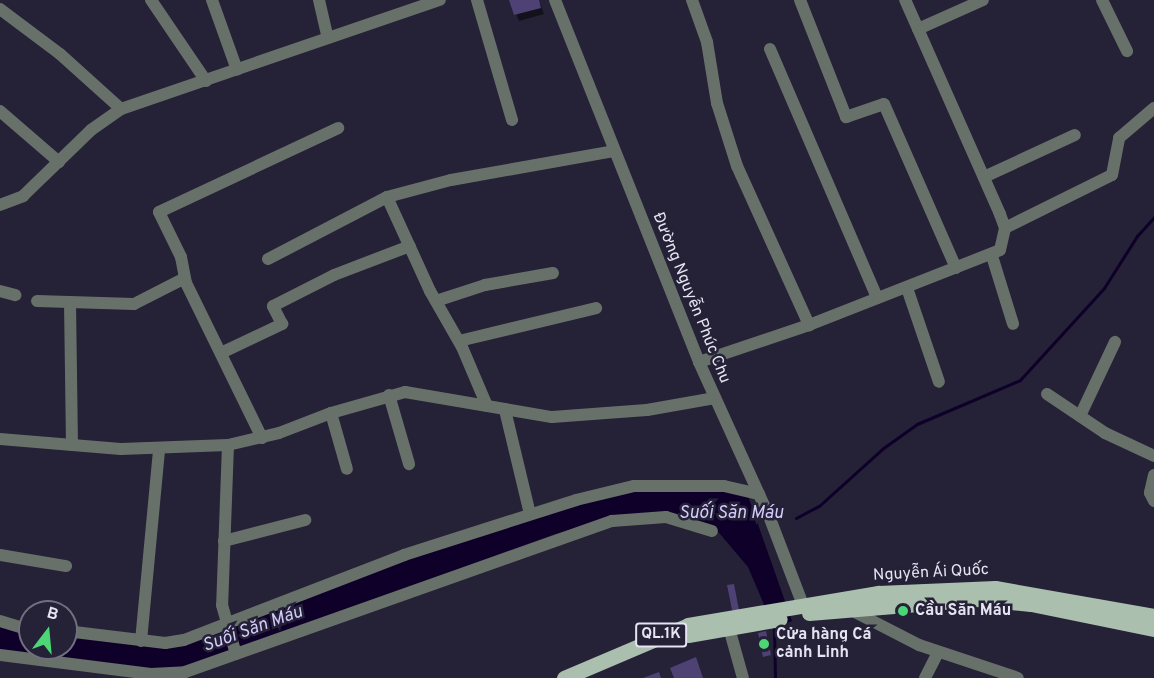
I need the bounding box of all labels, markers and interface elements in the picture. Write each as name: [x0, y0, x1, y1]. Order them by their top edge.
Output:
street label: Đường Nguyễn Phúc Chu: [648, 210, 734, 386]
water label: Suối Săn Máu: [679, 503, 783, 525]
street label: Nguyễn Ái Quốc: [872, 560, 990, 586]
north arrow: [18, 600, 78, 660]
place label: Cầu Săn Máu: [915, 601, 1011, 621]
water label: Suối Săn Máu: [200, 602, 306, 658]
text: B: [44, 603, 60, 626]
marker: Cầu Săn Máu: [896, 604, 910, 618]
road number: QL.1K: [634, 623, 688, 647]
place label: Cửa hàng Cá cảnh Linh: [776, 625, 871, 663]
marker: Cửa hàng Cá cảnh Linh: [757, 637, 771, 651]

